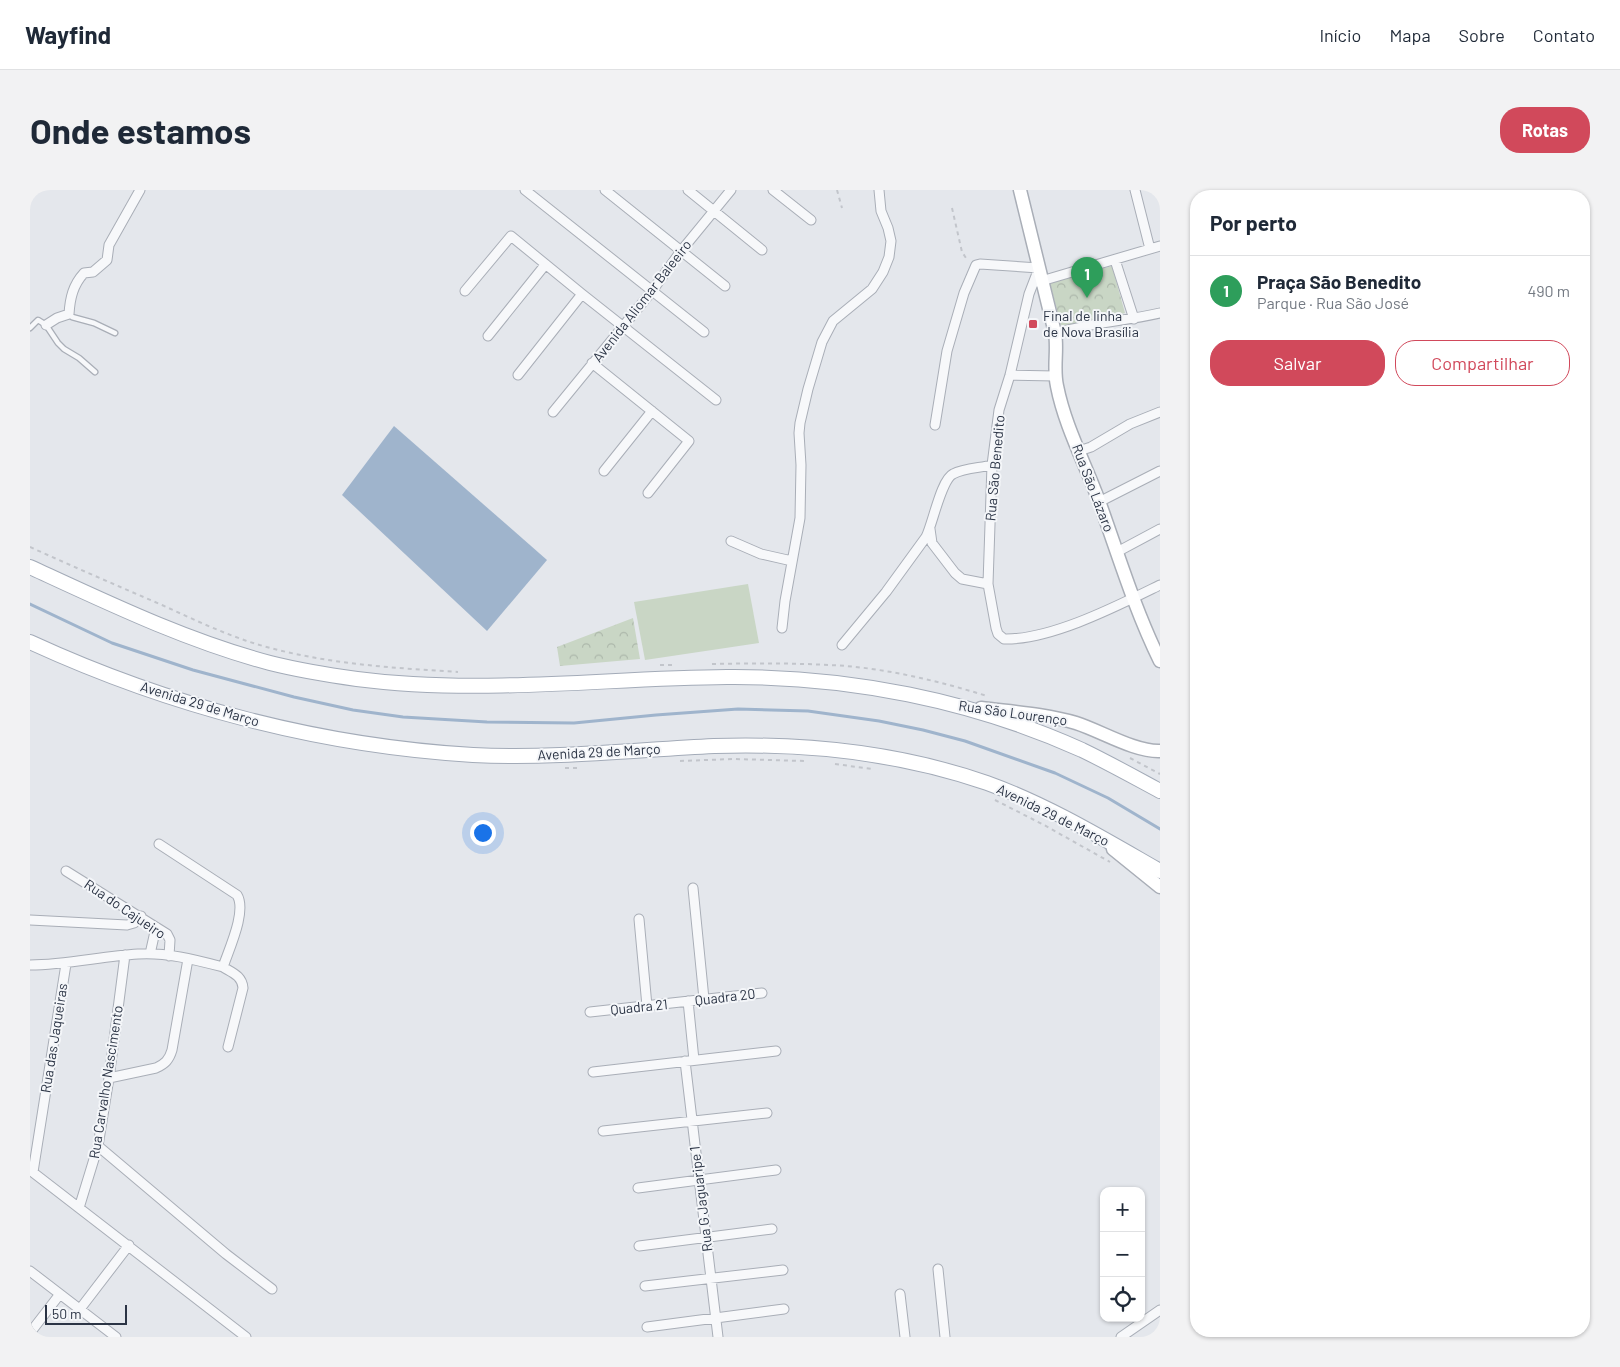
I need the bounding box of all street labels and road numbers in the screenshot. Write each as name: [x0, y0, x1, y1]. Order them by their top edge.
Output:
street label: Avenida Aliomar Baleeiro: [589, 236, 695, 365]
street label: Rua São Benedito: [981, 414, 1008, 522]
street label: Rua São Lázaro: [1069, 441, 1118, 534]
street label: Avenida 29 de Março: [139, 677, 262, 730]
street label: Rua São Lourenço: [958, 696, 1068, 729]
street label: Avenida 29 de Março: [537, 740, 661, 763]
street label: Avenida 29 de Março: [994, 780, 1112, 849]
street label: Rua do Cajueiro: [81, 875, 169, 942]
street label: Rua das Jaqueiras: [36, 982, 71, 1094]
street label: Quadra 20: [694, 984, 756, 1009]
street label: Quadra 21: [609, 995, 668, 1018]
street label: Rua Carvalho Nascimento: [85, 1004, 126, 1160]
street label: Rua G Jaguaripe 1: [686, 1145, 715, 1253]

